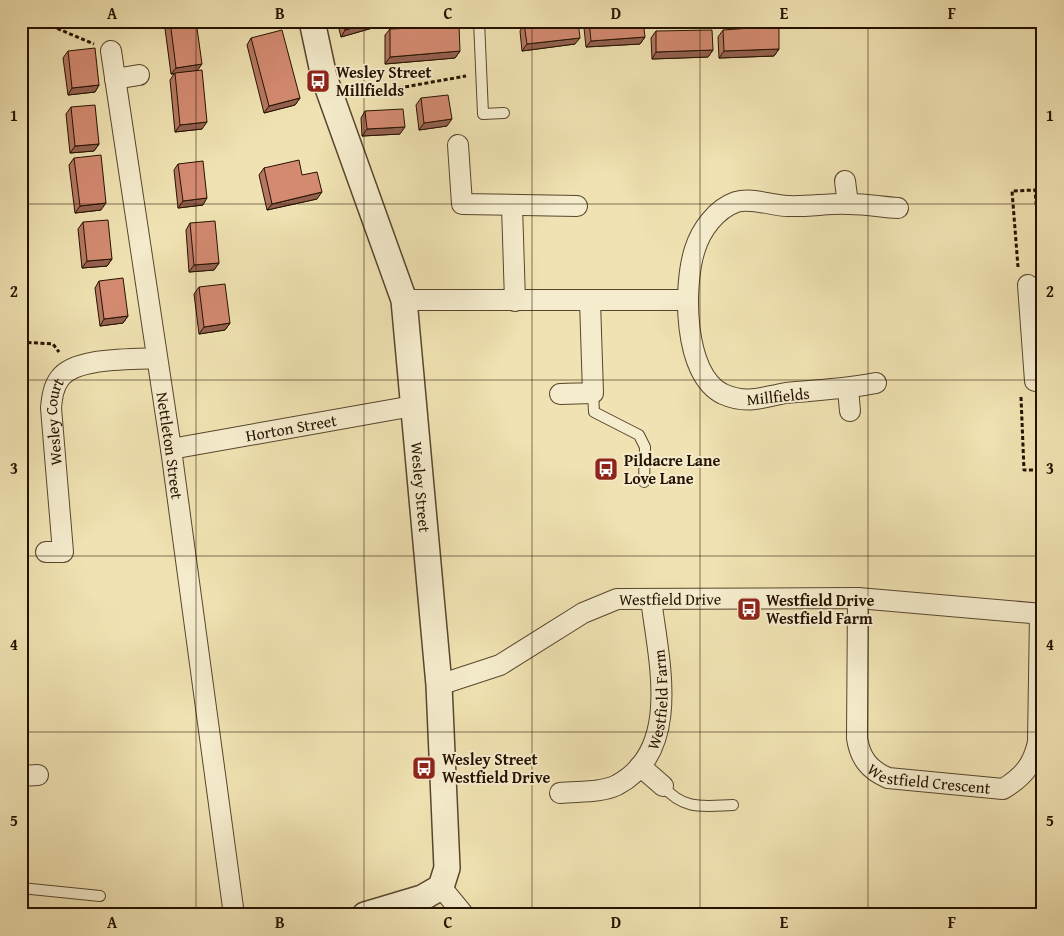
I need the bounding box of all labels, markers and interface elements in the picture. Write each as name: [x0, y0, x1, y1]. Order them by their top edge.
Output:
text: A: [107, 1, 118, 25]
text: B: [275, 1, 285, 25]
text: C: [443, 1, 453, 25]
text: D: [611, 1, 621, 25]
text: E: [780, 1, 789, 25]
text: F: [948, 1, 956, 25]
place label: Wesley Street Millfields: [336, 60, 432, 102]
bus stop icon: Wesley Street Millfields: [305, 68, 331, 94]
text: 1: [10, 103, 18, 127]
text: 1: [1046, 103, 1054, 127]
text: 2: [10, 279, 18, 303]
text: 2: [1046, 279, 1054, 303]
street label: Wesley Court: [39, 372, 70, 466]
street label: Millfields: [745, 381, 811, 411]
street label: Nettleton Street: [151, 390, 190, 501]
street label: Horton Street: [244, 408, 339, 448]
street label: Wesley Street: [405, 441, 437, 534]
place label: Pildacre Lane Love Lane: [624, 448, 720, 490]
text: 3: [10, 456, 18, 480]
bus stop icon: Pildacre Lane Love Lane: [593, 456, 619, 482]
text: 3: [1046, 456, 1054, 480]
street label: Westfield Drive: [619, 587, 721, 611]
place label: Westfield Drive Westfield Farm: [766, 588, 874, 630]
bus stop icon: Westfield Drive Westfield Farm: [736, 596, 762, 622]
text: 4: [10, 632, 18, 656]
text: 4: [1046, 632, 1054, 656]
street label: Westfield Farm: [640, 648, 674, 753]
place label: Wesley Street Westfield Drive: [442, 747, 550, 789]
bus stop icon: Wesley Street Westfield Drive: [411, 755, 437, 781]
street label: Westfield Crescent: [863, 757, 992, 800]
text: 5: [10, 808, 18, 832]
text: 5: [1046, 808, 1054, 832]
text: A: [107, 910, 118, 934]
text: B: [275, 910, 285, 934]
text: C: [443, 910, 453, 934]
text: D: [611, 910, 621, 934]
text: E: [780, 910, 789, 934]
text: F: [948, 910, 956, 934]

